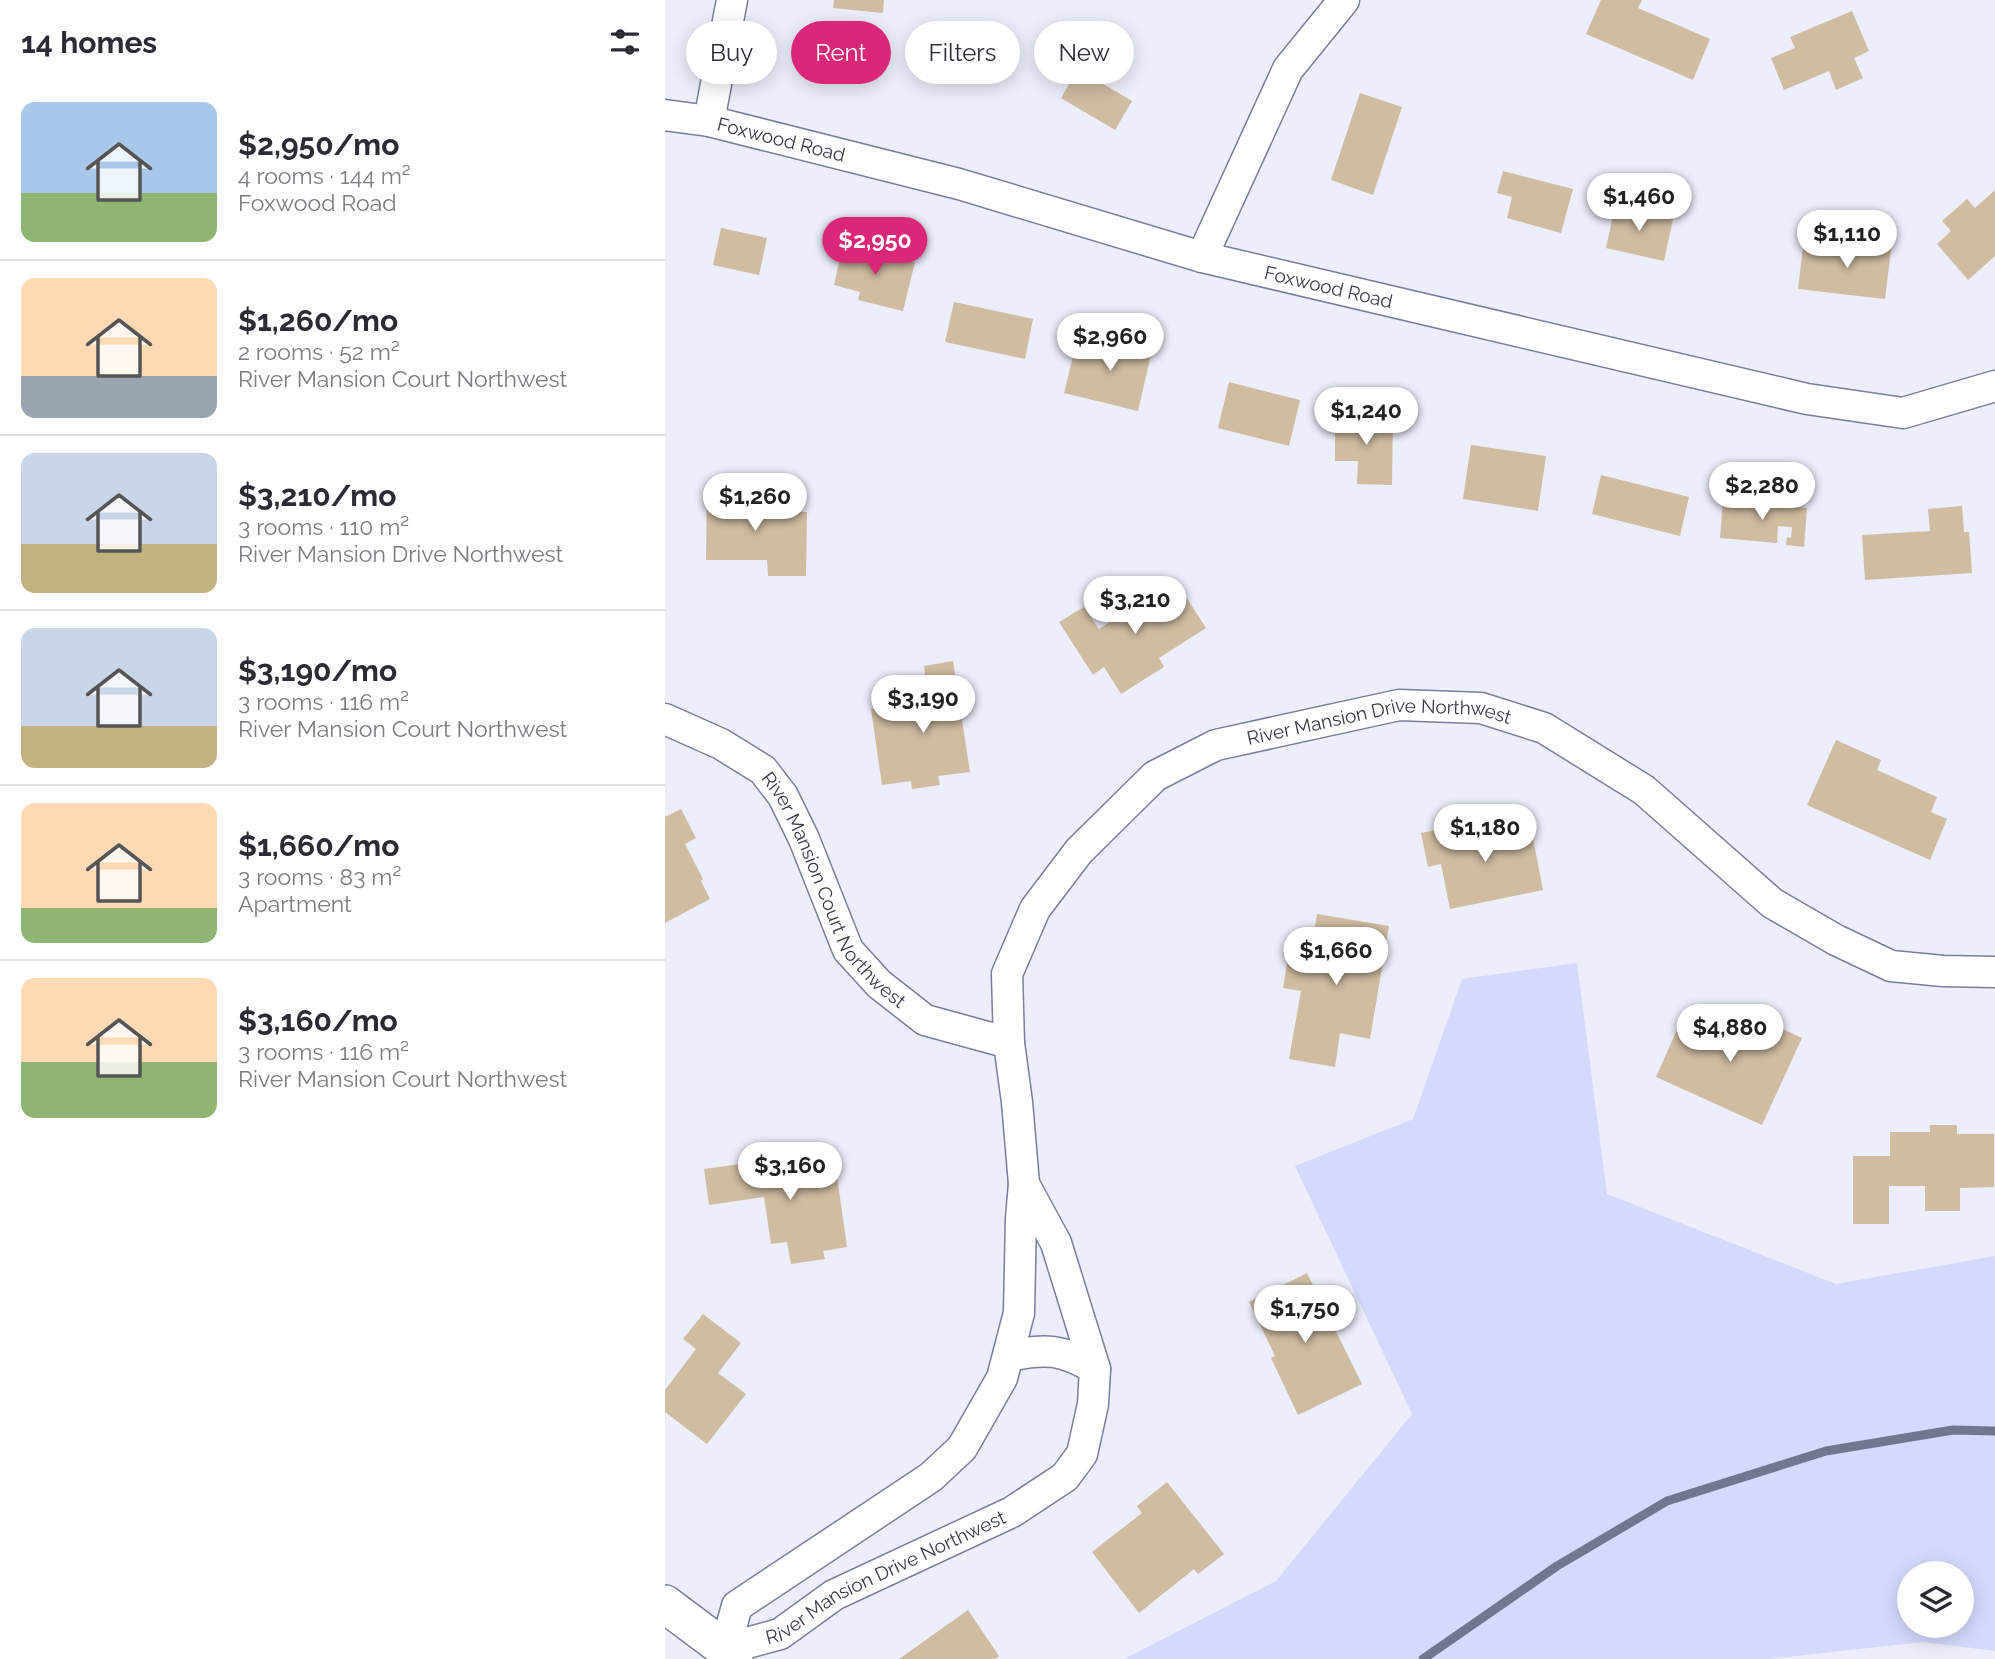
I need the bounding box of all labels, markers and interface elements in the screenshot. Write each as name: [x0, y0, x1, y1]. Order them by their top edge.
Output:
chip: Buy: [686, 21, 777, 84]
chip: Rent: [791, 21, 891, 84]
chip: Filters: [905, 21, 1020, 84]
chip: New: [1034, 21, 1134, 84]
icon: filters: [606, 23, 644, 61]
text: 14 homes: [21, 25, 157, 60]
street label: Foxwood Road: [715, 113, 848, 166]
text: $2,950/mo: [238, 127, 399, 162]
icon: home: [77, 130, 161, 214]
text: 4 rooms · 144 m²: [238, 162, 411, 189]
pin: $1,460: [1582, 174, 1696, 233]
text: $1,460: [1603, 182, 1675, 209]
text: Foxwood Road: [238, 189, 397, 216]
pin: $1,110: [1790, 210, 1904, 270]
pin: $2,950: [818, 218, 932, 277]
text: $1,110: [1813, 219, 1881, 246]
text: $2,950: [838, 226, 912, 253]
street label: Foxwood Road: [1262, 261, 1395, 312]
text: $1,260/mo: [238, 303, 398, 338]
icon: home: [77, 306, 161, 390]
pin: $2,960: [1053, 314, 1167, 373]
text: $2,960: [1073, 322, 1147, 349]
text: 2 rooms · 52 m²: [238, 338, 400, 365]
text: River Mansion Court Northwest: [238, 365, 567, 392]
pin: $1,240: [1309, 388, 1423, 447]
text: $1,240: [1330, 396, 1402, 423]
pin: $2,280: [1705, 462, 1819, 522]
text: $2,280: [1725, 471, 1799, 498]
pin: $1,260: [698, 474, 812, 533]
text: $3,210/mo: [238, 478, 396, 513]
icon: home: [77, 481, 161, 565]
text: $1,260: [719, 482, 791, 509]
text: 3 rooms · 110 m²: [238, 513, 409, 540]
text: River Mansion Drive Northwest: [238, 540, 563, 567]
pin: $3,210: [1078, 576, 1192, 636]
text: $3,210: [1099, 585, 1171, 612]
text: $3,190/mo: [238, 653, 397, 688]
icon: home: [77, 656, 161, 740]
pin: $3,190: [866, 676, 980, 735]
text: $3,190: [887, 684, 959, 711]
text: 3 rooms · 116 m²: [238, 688, 409, 715]
street label: River Mansion Drive Northwest: [1245, 694, 1515, 749]
text: River Mansion Court Northwest: [238, 715, 567, 742]
street label: River Mansion Court Northwest: [757, 767, 911, 1012]
pin: $1,180: [1428, 804, 1542, 864]
text: $1,180: [1450, 813, 1520, 840]
text: $1,660/mo: [238, 828, 399, 863]
icon: home: [77, 831, 161, 915]
text: 3 rooms · 83 m²: [238, 863, 401, 890]
text: Apartment: [238, 890, 352, 917]
pin: $1,660: [1279, 928, 1393, 987]
text: $1,660: [1299, 936, 1373, 963]
text: $3,160/mo: [238, 1003, 398, 1038]
pin: $4,880: [1673, 1004, 1787, 1064]
icon: home: [77, 1006, 161, 1090]
text: $4,880: [1693, 1013, 1767, 1040]
text: 3 rooms · 116 m²: [238, 1038, 409, 1065]
text: River Mansion Court Northwest: [238, 1065, 567, 1092]
pin: $3,160: [733, 1142, 847, 1202]
text: $3,160: [754, 1151, 826, 1178]
pin: $1,750: [1248, 1286, 1362, 1345]
text: $1,750: [1270, 1294, 1340, 1321]
street label: River Mansion Drive Northwest: [763, 1505, 1009, 1648]
map controls: [1897, 1561, 1974, 1638]
button: layers: [1897, 1561, 1974, 1638]

